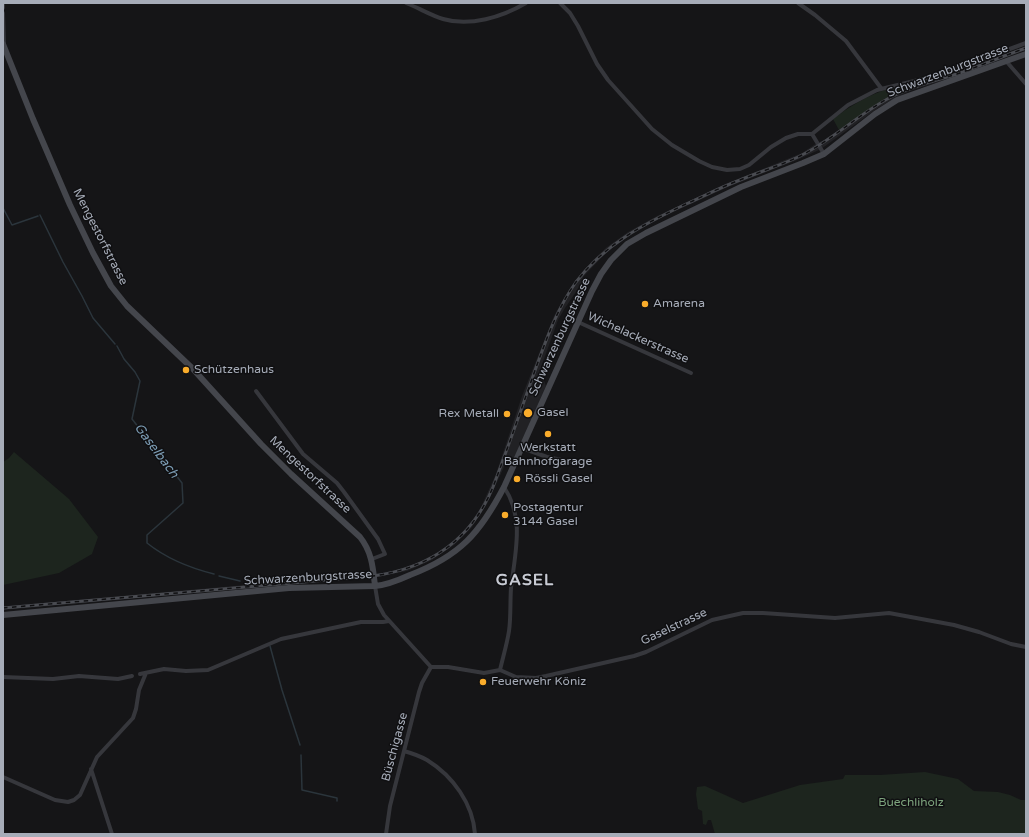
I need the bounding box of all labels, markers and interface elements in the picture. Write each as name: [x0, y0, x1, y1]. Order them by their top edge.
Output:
street label: Schwarzenburgstrasse: [885, 41, 1011, 101]
street label: Mengestorfstrasse: [69, 186, 131, 288]
street label: Schwarzenburgstrasse: [526, 276, 594, 398]
place label: Amarena: [653, 297, 705, 311]
marker: Amarena: [640, 299, 650, 309]
street label: Wichelackerstrasse: [585, 309, 691, 367]
place label: Schützenhaus: [194, 363, 274, 377]
marker: Schützenhaus: [181, 365, 191, 375]
place label: Gasel: [537, 406, 568, 420]
place label: Rex Metall: [439, 407, 499, 421]
marker: Gasel: [522, 407, 534, 419]
marker: Rex Metall: [502, 409, 512, 419]
water label: Gaselbach: [130, 421, 182, 481]
marker: Werkstatt Bahnhofgarage: [543, 429, 553, 439]
street label: Mengestorfstrasse: [266, 433, 354, 517]
place label: Werkstatt Bahnhofgarage: [504, 441, 592, 469]
place label: Rössli Gasel: [525, 472, 593, 486]
marker: Rössli Gasel: [512, 474, 522, 484]
place label: Postagentur 3144 Gasel: [513, 501, 583, 529]
marker: Postagentur 3144 Gasel: [500, 510, 510, 520]
street label: Schwarzenburgstrasse: [243, 567, 373, 589]
district label: GASEL: [496, 571, 554, 591]
street label: Gaselstrasse: [639, 605, 709, 649]
place label: Feuerwehr Köniz: [491, 675, 586, 689]
marker: Feuerwehr Köniz: [478, 677, 488, 687]
street label: Büschigasse: [379, 711, 411, 783]
park label: Buechliholz: [878, 796, 944, 810]

